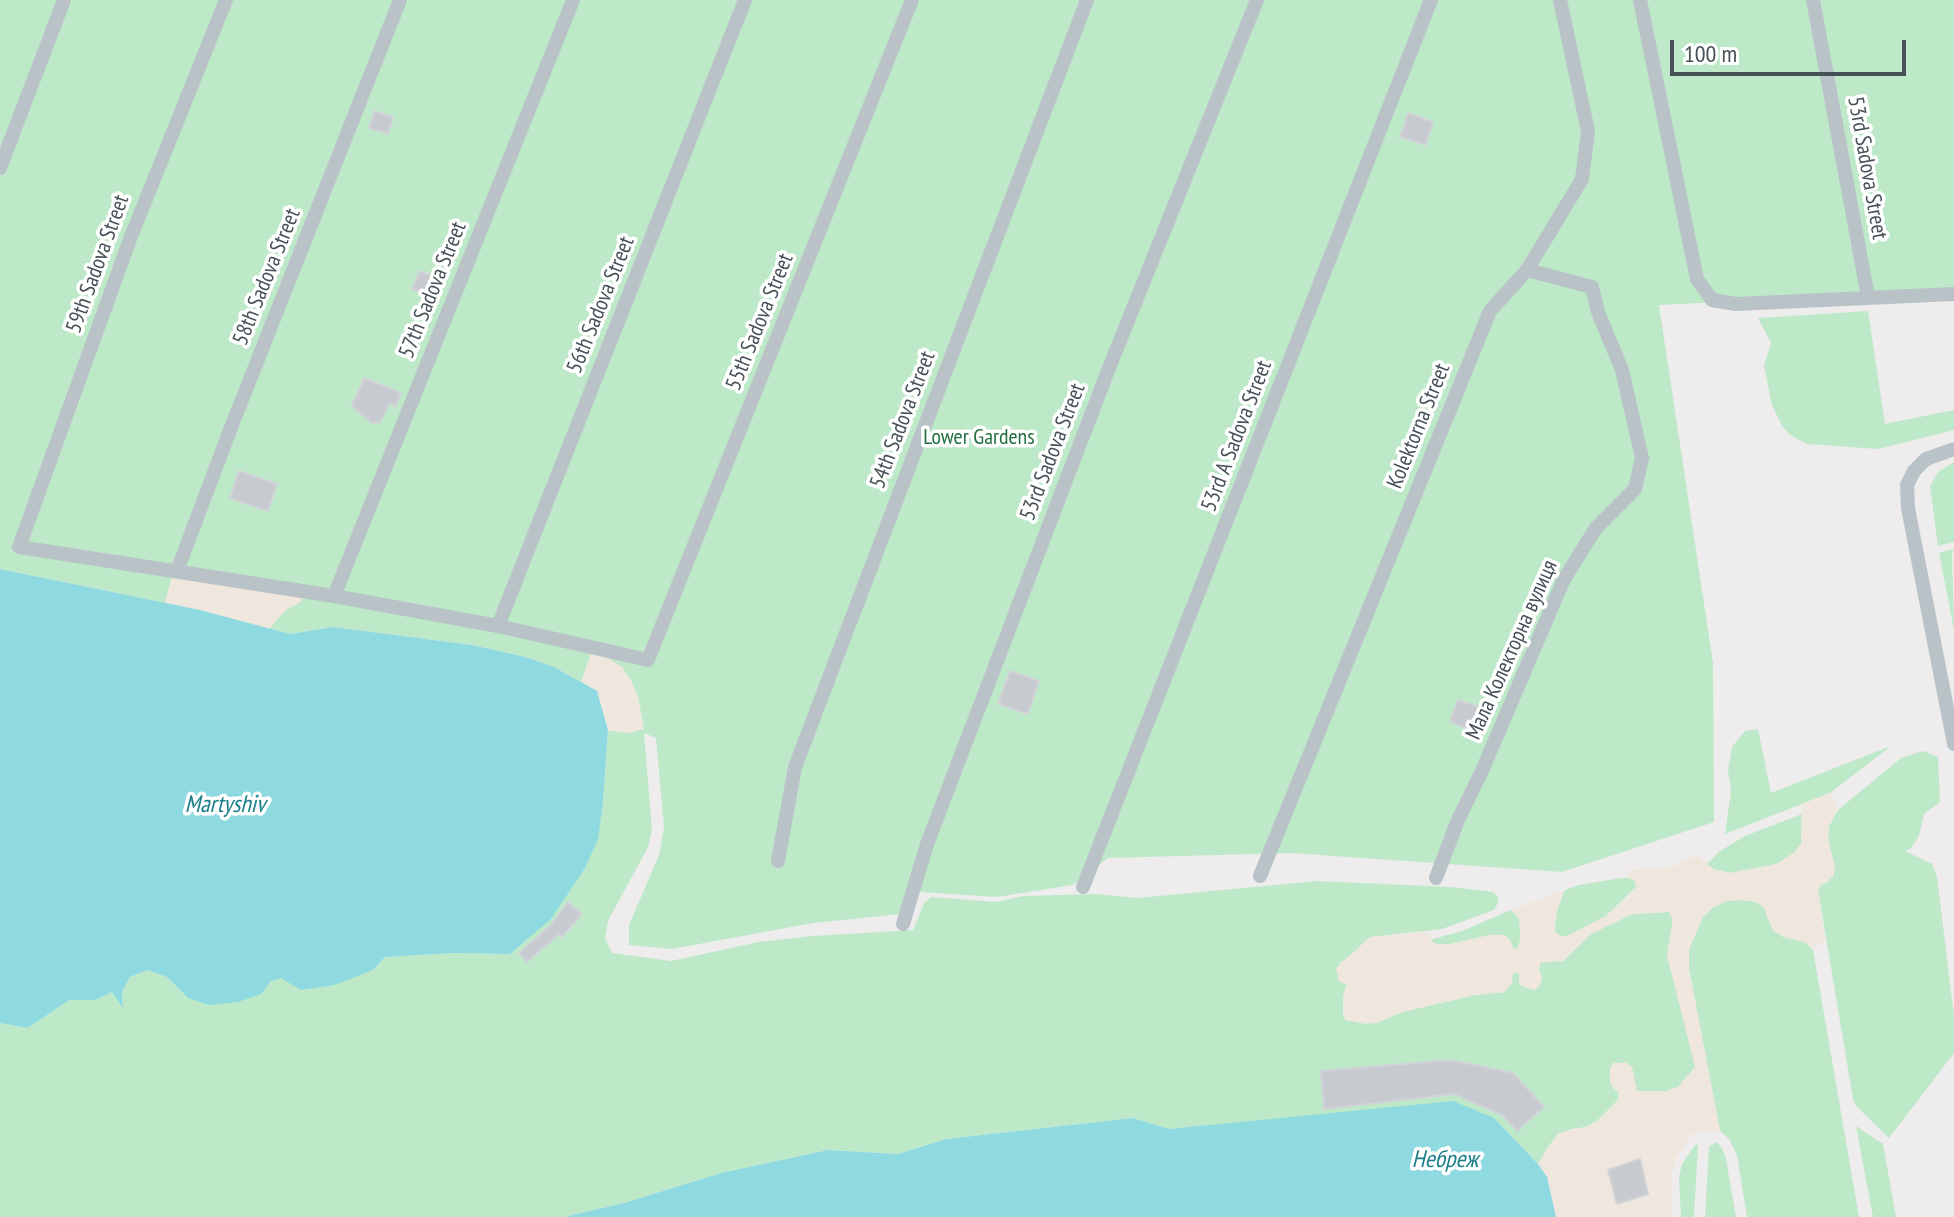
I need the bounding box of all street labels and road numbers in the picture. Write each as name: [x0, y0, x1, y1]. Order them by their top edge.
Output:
street label: 53rd Sadova Street: [1841, 95, 1893, 241]
street label: 59th Sadova Street: [61, 191, 135, 337]
street label: 58th Sadova Street: [228, 205, 306, 349]
street label: 57th Sadova Street: [394, 218, 472, 362]
street label: 56th Sadova Street: [562, 233, 640, 377]
street label: 55th Sadova Street: [721, 250, 799, 394]
street label: 54th Sadova Street: [865, 348, 941, 492]
street label: 53rd A Sadova Street: [1196, 357, 1278, 515]
street label: Kolektorna Street: [1382, 360, 1456, 492]
street label: 53rd Sadova Street: [1015, 380, 1091, 524]
street label: Мала Колекторна вулиця: [1461, 556, 1563, 744]

